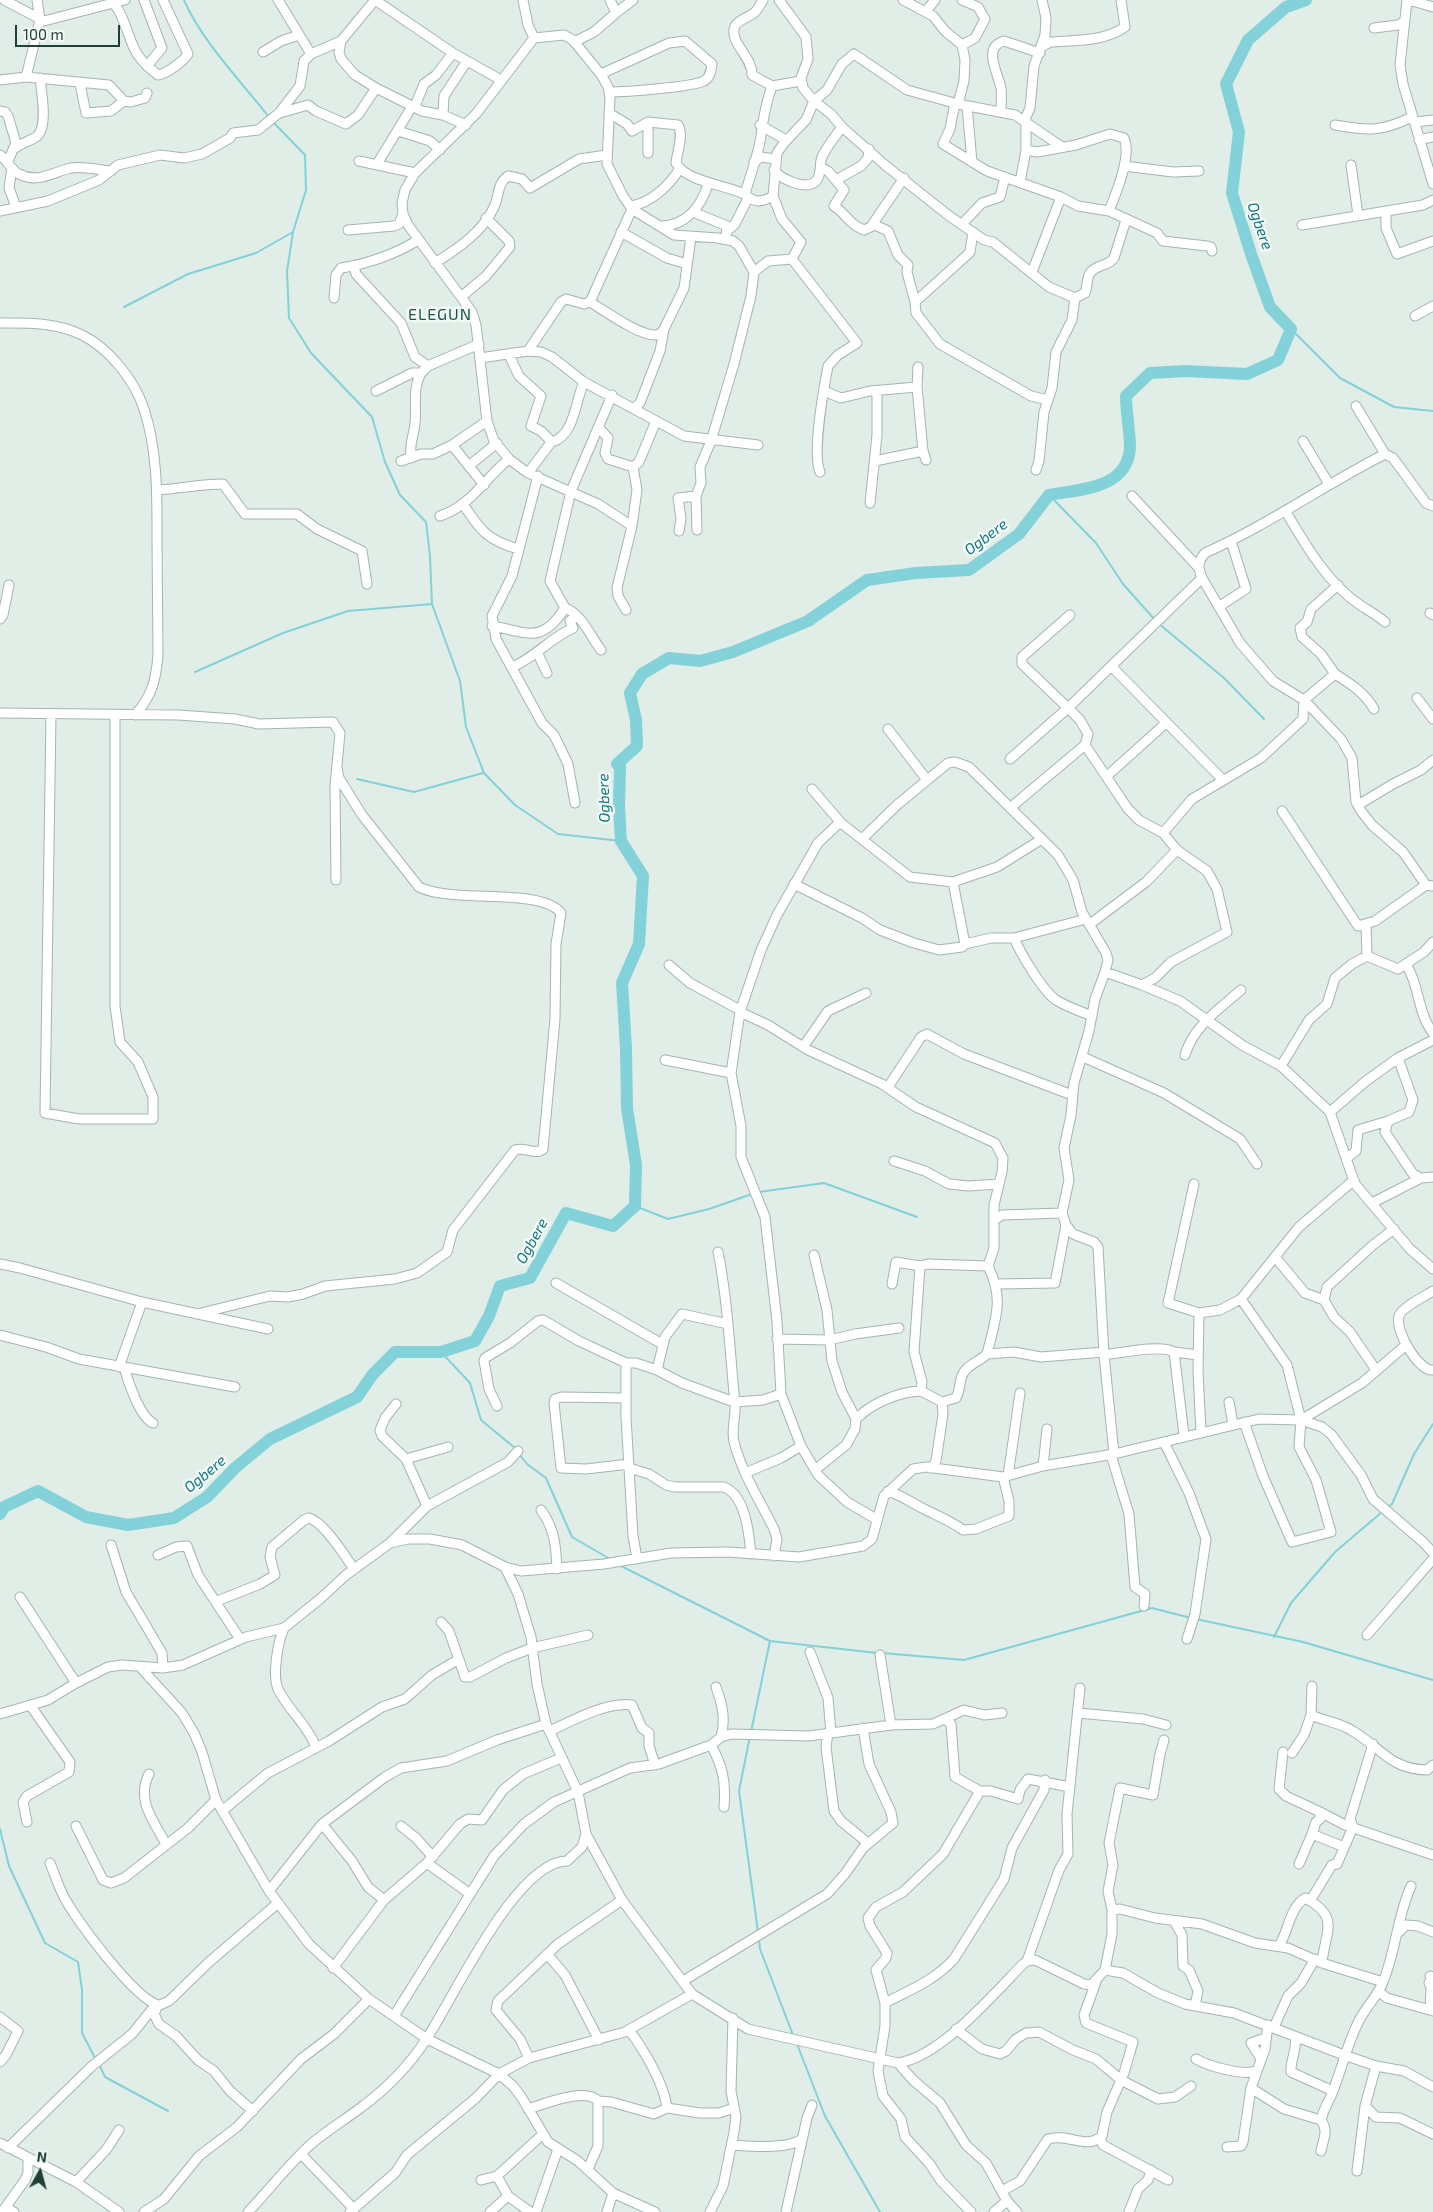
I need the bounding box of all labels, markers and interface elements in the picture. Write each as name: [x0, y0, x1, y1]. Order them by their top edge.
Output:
scale bar: [18, 15, 122, 47]
text: 100 m: [23, 25, 64, 43]
water label: Ogbere: [1243, 200, 1277, 252]
district label: ELEGUN: [407, 305, 473, 325]
water label: Ogbere: [961, 515, 1011, 559]
water label: Ogbere: [594, 773, 614, 823]
water label: Ogbere: [512, 1215, 552, 1267]
water label: Ogbere: [180, 1451, 230, 1497]
north arrow: [15, 2147, 65, 2197]
text: N: [36, 2148, 48, 2166]

